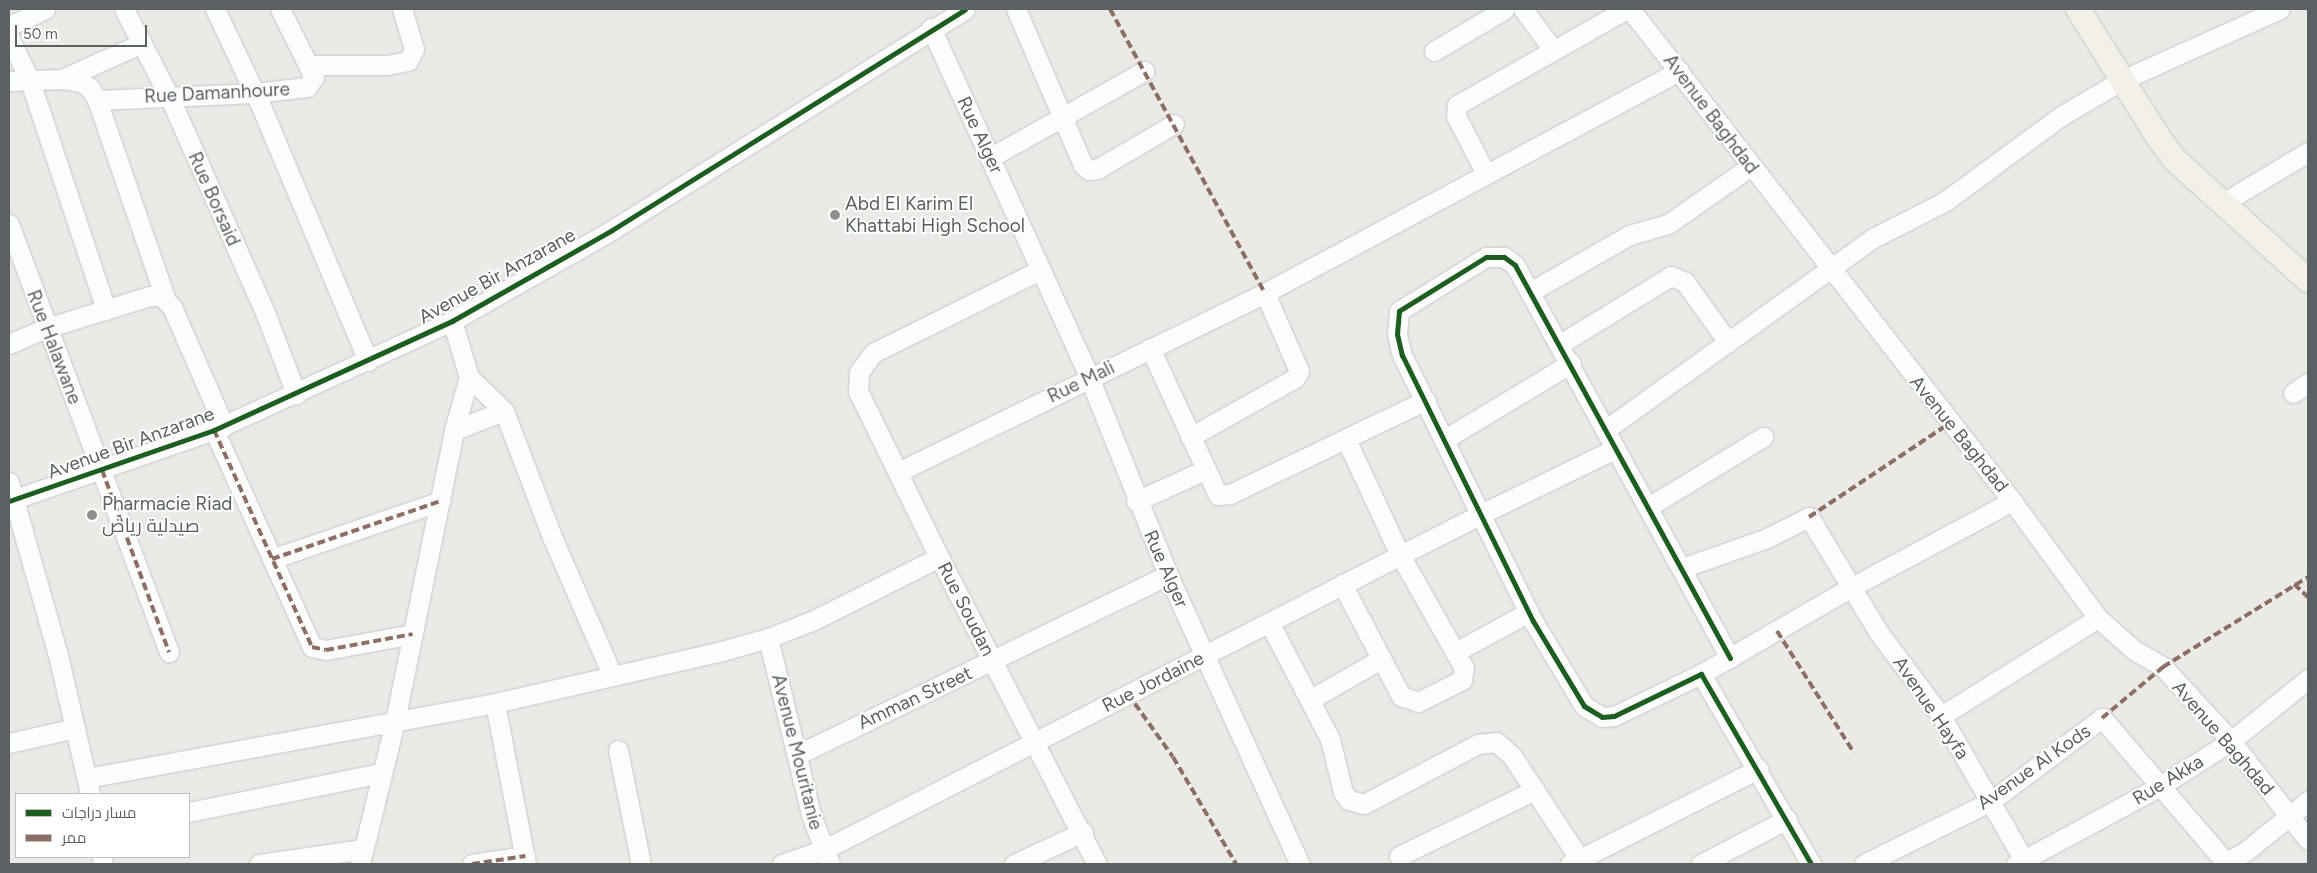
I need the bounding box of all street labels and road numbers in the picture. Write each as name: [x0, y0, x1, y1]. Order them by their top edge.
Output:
street label: Avenue Baghdad: [1659, 50, 1763, 178]
street label: Rue Damanhoure: [144, 78, 290, 108]
street label: Rue Alger: [952, 93, 1008, 177]
street label: Rue Borsaid: [183, 148, 245, 250]
street label: Avenue Bir Anzarane: [415, 223, 579, 329]
street label: Rue Halawane: [22, 287, 86, 407]
street label: Rue Mali: [1044, 356, 1118, 408]
street label: Avenue Baghdad: [1905, 371, 2013, 497]
street label: Avenue Bir Anzarane: [45, 402, 217, 484]
street label: Rue Alger: [1139, 527, 1193, 611]
street label: Rue Soudan: [933, 558, 999, 660]
street label: Rue Jordaine: [1098, 647, 1208, 717]
street label: Avenue Hayfa: [1888, 652, 1974, 764]
street label: Amman Street: [854, 662, 976, 734]
street label: Avenue Mouritanie: [767, 672, 827, 832]
street label: Avenue Baghdad: [2167, 676, 2279, 800]
street label: Avenue Al Kods: [1973, 719, 2095, 815]
street label: Rue Akka: [2129, 750, 2207, 810]

